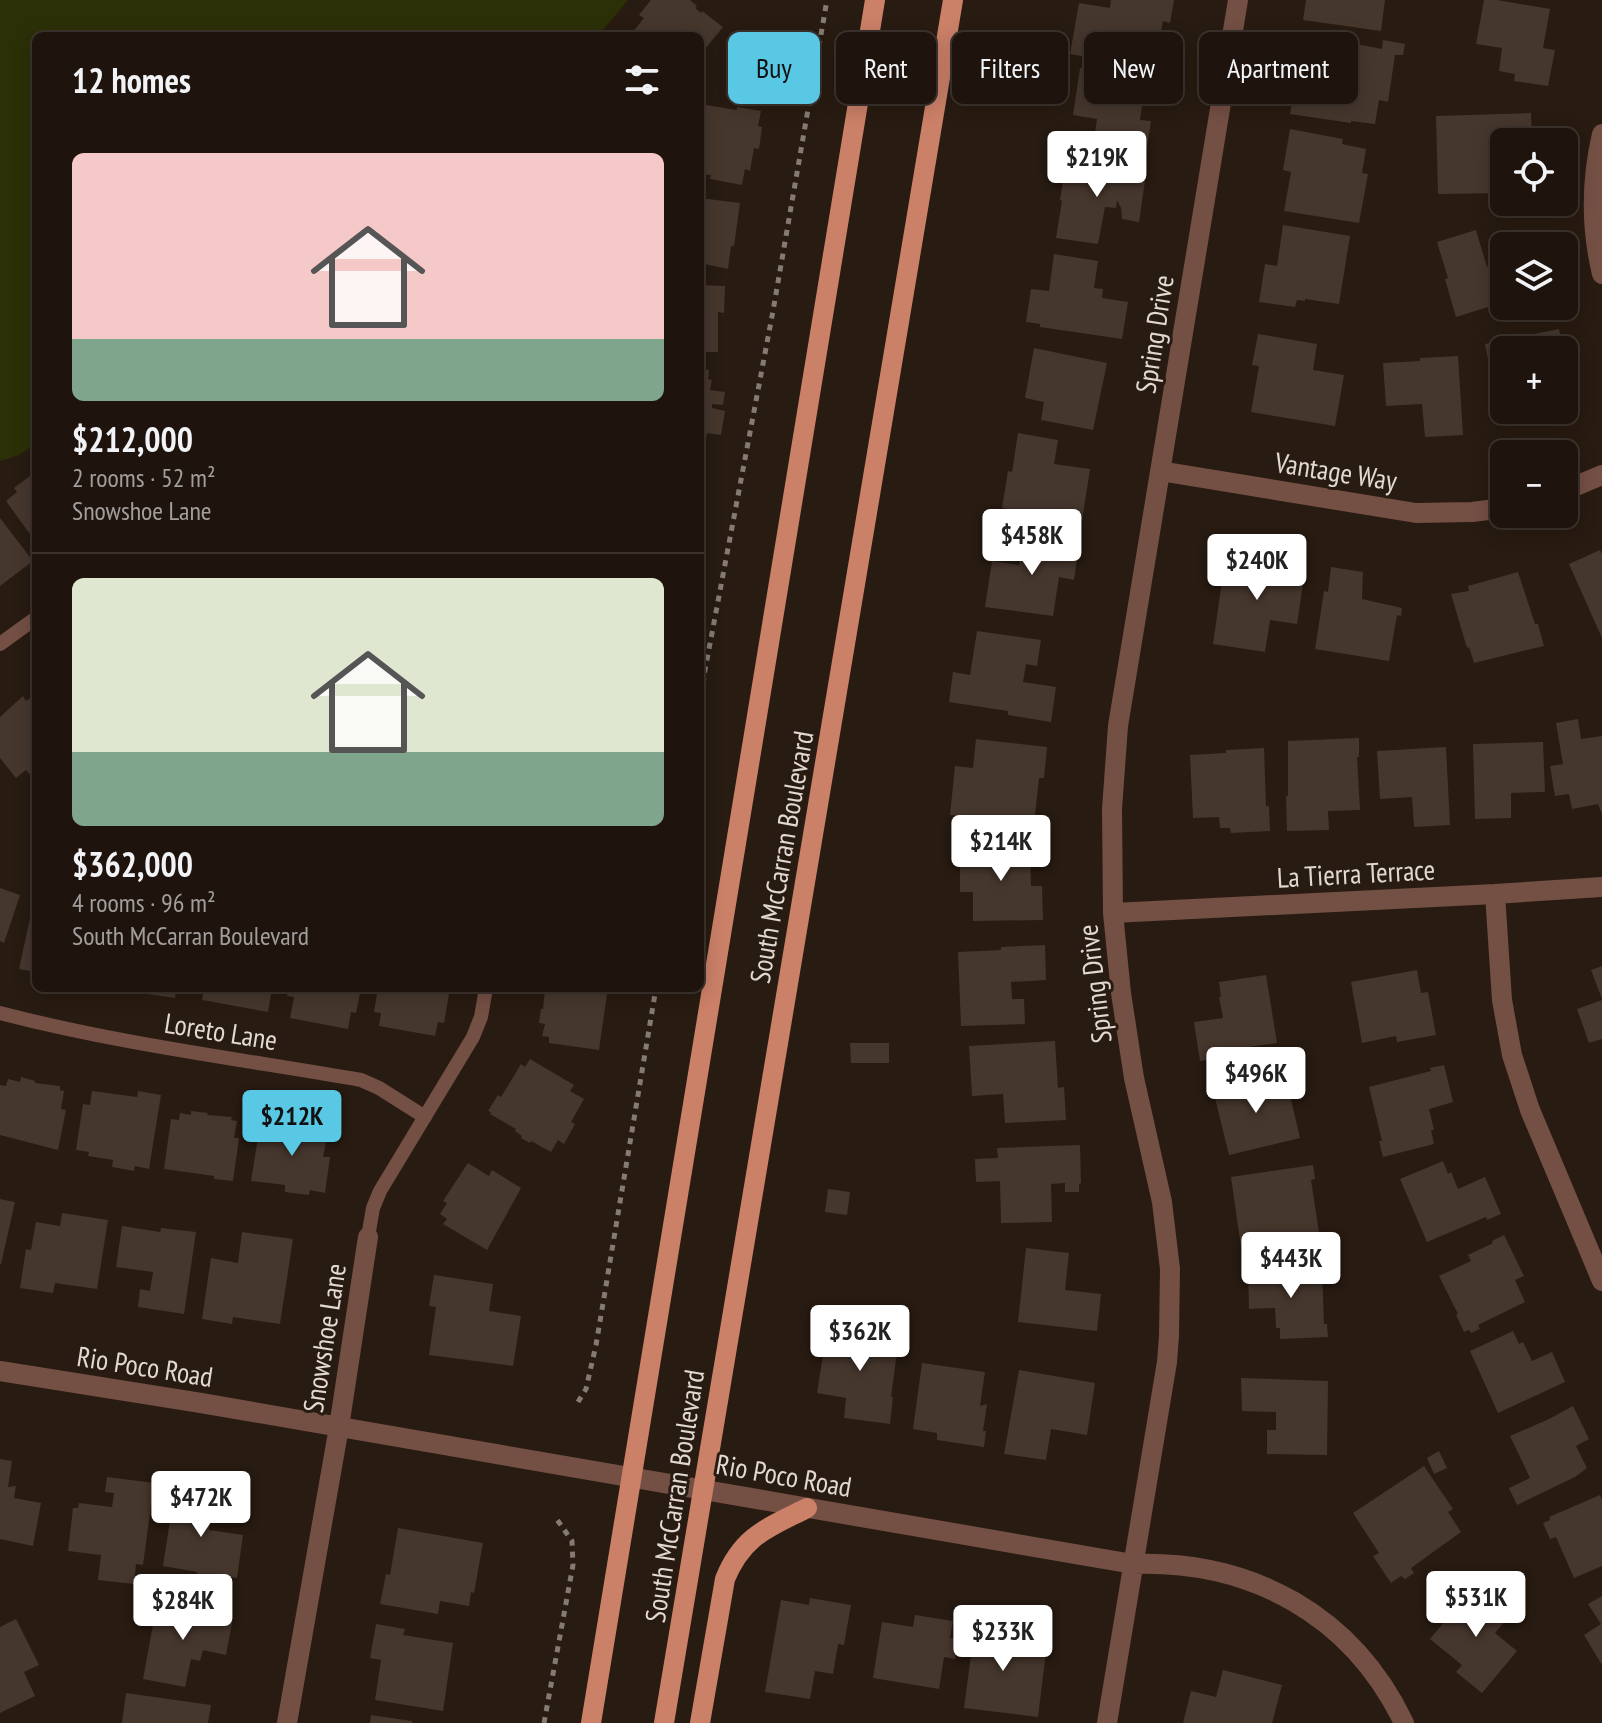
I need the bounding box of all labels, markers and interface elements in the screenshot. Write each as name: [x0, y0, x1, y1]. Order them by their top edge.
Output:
chip: Buy: [728, 32, 820, 104]
chip: Rent: [836, 32, 936, 104]
chip: Filters: [952, 32, 1068, 104]
chip: New: [1084, 32, 1183, 104]
chip: Apartment: [1199, 32, 1358, 104]
text: 12 homes: [72, 58, 191, 102]
icon: filters: [620, 58, 664, 102]
map controls: [1490, 128, 1578, 528]
button: locate: [1490, 128, 1578, 216]
pin: $219K: [1041, 131, 1153, 199]
text: $219K: [1065, 140, 1129, 173]
icon: home: [296, 205, 440, 349]
button: layers: [1490, 232, 1578, 320]
street label: Spring Drive: [1126, 272, 1182, 396]
button: +: [1490, 336, 1578, 424]
text: $212,000: [72, 417, 193, 461]
button: −: [1490, 440, 1578, 528]
street label: Vantage Way: [1271, 443, 1400, 499]
text: 2 rooms · 52 m²: [72, 461, 216, 494]
text: Snowshoe Lane: [72, 494, 212, 527]
pin: $458K: [976, 509, 1088, 577]
text: $458K: [1000, 518, 1064, 551]
pin: $240K: [1201, 534, 1313, 602]
text: $240K: [1225, 543, 1289, 576]
icon: home: [296, 630, 440, 774]
street label: South McCarran Boulevard: [741, 728, 821, 986]
pin: $214K: [945, 815, 1057, 883]
text: $214K: [969, 824, 1033, 857]
text: $362,000: [72, 842, 193, 886]
street label: La Tierra Terrace: [1276, 850, 1436, 896]
text: 4 rooms · 96 m²: [72, 886, 216, 919]
text: South McCarran Boulevard: [72, 919, 309, 952]
street label: Spring Drive: [1068, 923, 1120, 1045]
street label: Loreto Lane: [162, 1004, 280, 1058]
pin: $496K: [1200, 1047, 1312, 1115]
text: $496K: [1224, 1056, 1288, 1089]
pin: $212K: [236, 1090, 348, 1158]
text: $212K: [260, 1099, 324, 1132]
pin: $443K: [1235, 1232, 1347, 1300]
text: $443K: [1259, 1241, 1323, 1274]
street label: Snowshoe Lane: [294, 1261, 354, 1415]
pin: $362K: [804, 1305, 916, 1373]
text: $362K: [828, 1314, 892, 1347]
street label: Rio Poco Road: [75, 1337, 215, 1395]
street label: South McCarran Boulevard: [636, 1367, 712, 1625]
street label: Rio Poco Road: [713, 1445, 855, 1505]
pin: $472K: [145, 1471, 257, 1539]
text: $472K: [169, 1480, 233, 1513]
pin: $531K: [1420, 1571, 1532, 1639]
pin: $284K: [127, 1574, 239, 1642]
text: $531K: [1444, 1580, 1508, 1613]
text: $284K: [151, 1583, 215, 1616]
pin: $233K: [947, 1605, 1059, 1673]
text: $233K: [971, 1614, 1035, 1647]

